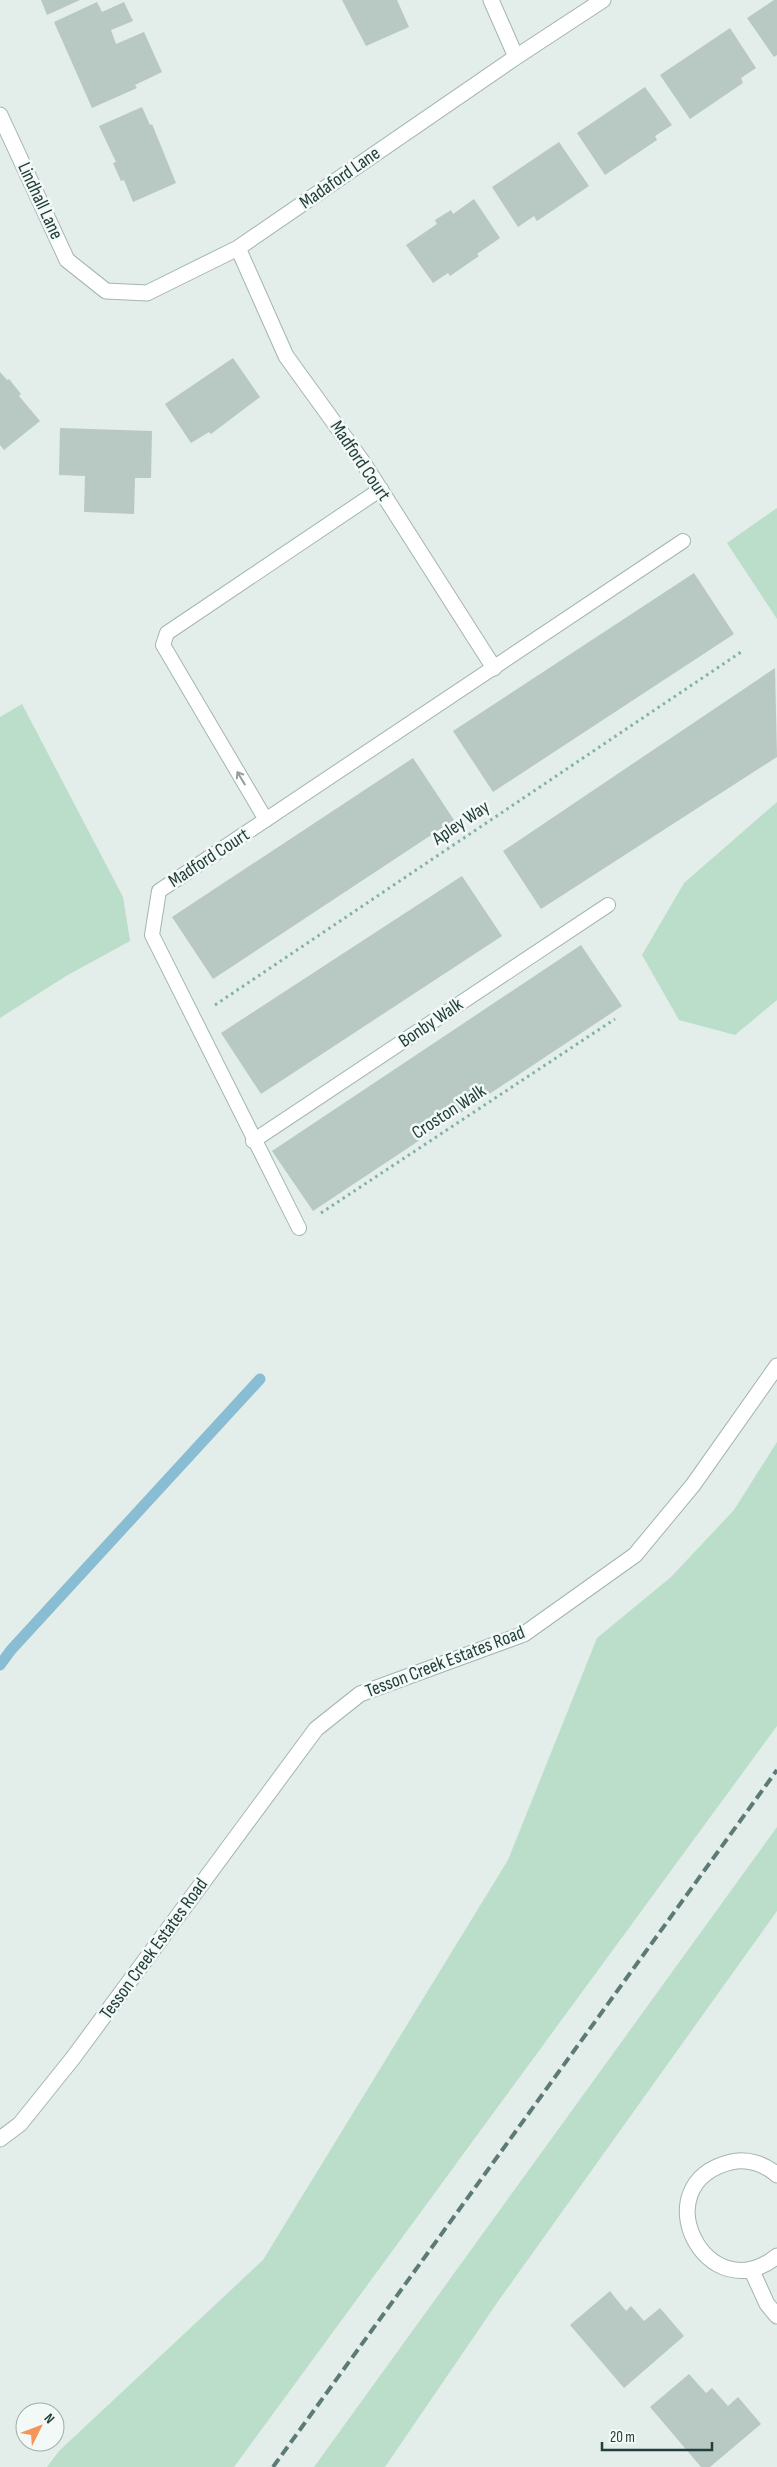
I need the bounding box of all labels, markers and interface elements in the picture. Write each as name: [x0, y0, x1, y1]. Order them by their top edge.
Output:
street label: Madaford Lane: [295, 142, 385, 214]
street label: Lindhall Lane: [12, 159, 68, 243]
street label: Madford Court: [325, 416, 395, 506]
one-way arrow: [236, 771, 246, 785]
street label: Apley Way: [427, 795, 495, 851]
street label: Madford Court: [164, 823, 254, 893]
street label: Bonby Walk: [395, 993, 468, 1053]
street label: Croston Walk: [408, 1079, 491, 1144]
street label: Tesson Creek Estates Road: [362, 1621, 528, 1703]
street label: Tesson Creek Estates Road: [95, 1874, 213, 2024]
north arrow: [15, 2402, 65, 2452]
text: N: [40, 2410, 58, 2427]
scale bar: [602, 2420, 712, 2452]
text: 20 m: [610, 2428, 635, 2447]

